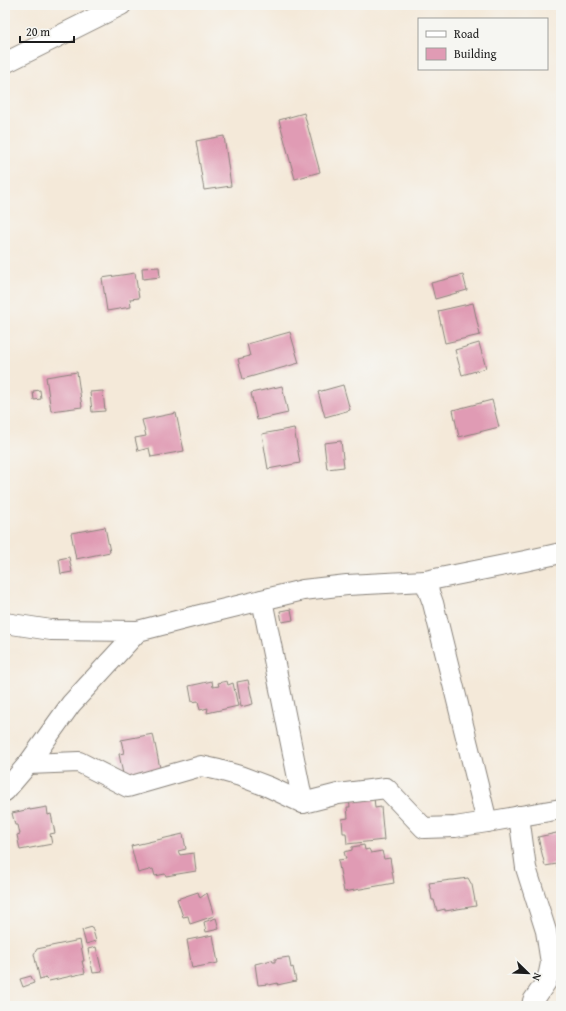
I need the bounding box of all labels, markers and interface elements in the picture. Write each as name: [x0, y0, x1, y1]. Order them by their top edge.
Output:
scale bar: [20, 18, 74, 44]
legend: [418, 18, 548, 70]
text: 20 m: [26, 23, 50, 40]
text: Road: [454, 25, 480, 42]
text: Building: [454, 45, 497, 62]
north arrow: [508, 953, 548, 993]
text: N: [528, 970, 546, 984]

